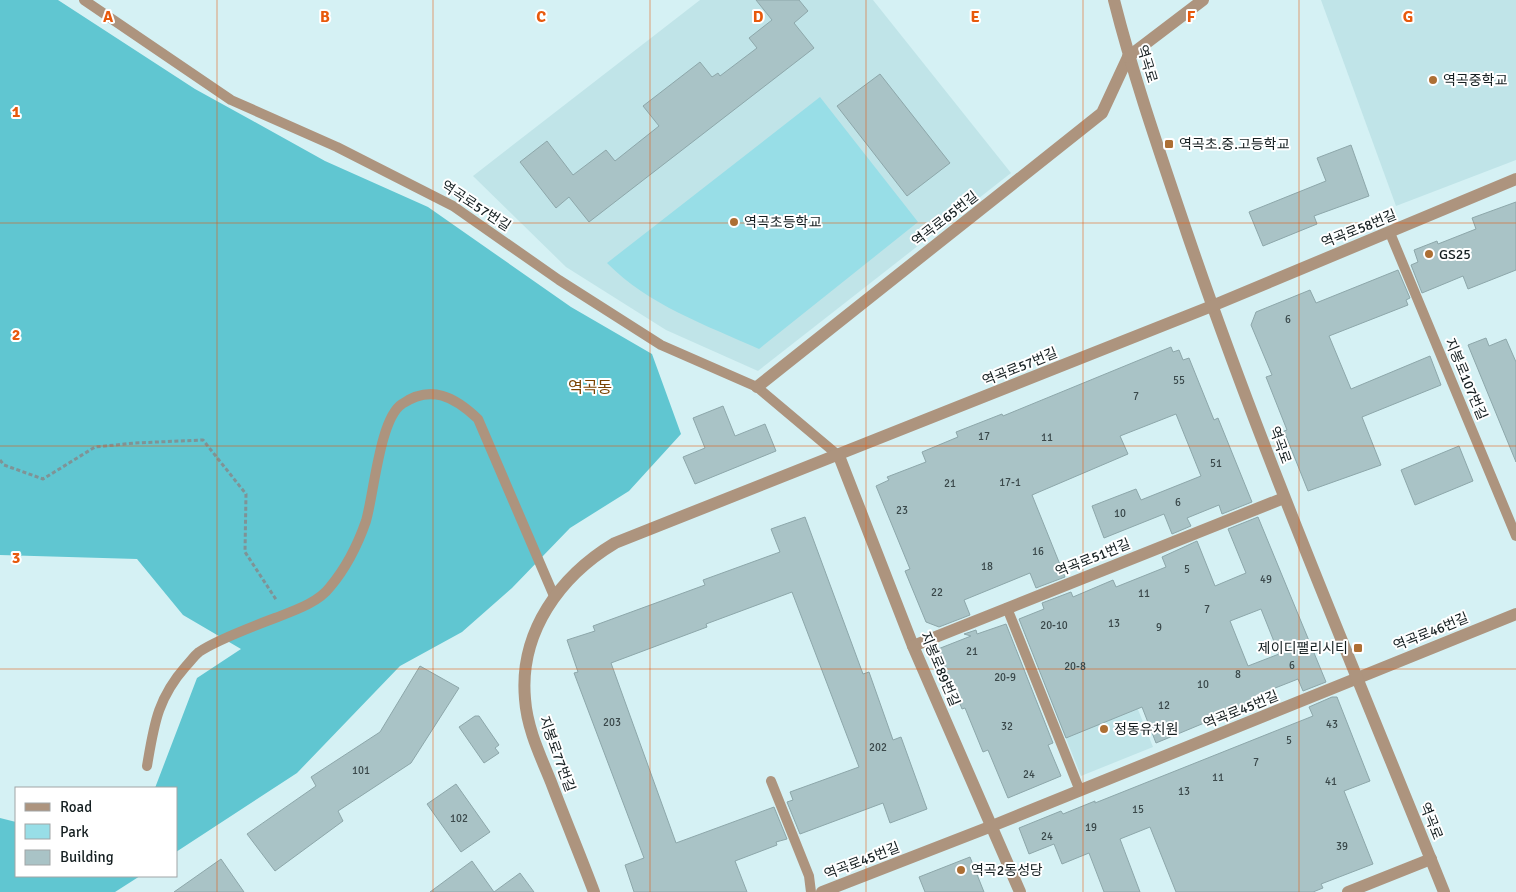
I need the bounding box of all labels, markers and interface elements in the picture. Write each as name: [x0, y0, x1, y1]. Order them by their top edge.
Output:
text: A: [103, 7, 114, 27]
text: B: [320, 7, 330, 27]
text: C: [536, 7, 546, 27]
text: D: [753, 7, 764, 27]
text: E: [970, 7, 980, 27]
text: F: [1187, 7, 1196, 27]
text: G: [1403, 7, 1413, 27]
street label: 역곡로: [1133, 43, 1161, 85]
place label: 역곡중학교: [1443, 72, 1508, 89]
marker: 역곡중학교: [1427, 74, 1439, 86]
text: 1: [12, 102, 21, 122]
place label: 역곡초.중.고등학교: [1179, 136, 1290, 153]
marker: 역곡초.중.고등학교: [1163, 138, 1175, 150]
street label: 역곡로57번길: [438, 177, 514, 235]
street label: 역곡로65번길: [908, 188, 982, 250]
street label: 역곡로58번길: [1319, 206, 1399, 252]
place label: 역곡초등학교: [744, 214, 821, 231]
marker: 역곡초등학교: [728, 216, 740, 228]
place label: GS25: [1439, 246, 1471, 263]
marker: GS25: [1423, 248, 1435, 260]
house number: 6: [1285, 313, 1291, 326]
text: 2: [12, 325, 20, 345]
street label: 지봉로107번길: [1441, 336, 1491, 422]
street label: 역곡로57번길: [980, 344, 1060, 390]
house number: 55: [1173, 374, 1185, 387]
district label: 역곡동: [568, 378, 612, 398]
house number: 7: [1133, 390, 1139, 403]
street label: 역곡로: [1265, 424, 1295, 466]
house number: 17: [978, 430, 990, 443]
house number: 11: [1041, 431, 1053, 444]
house number: 51: [1210, 457, 1222, 470]
house number: 17-1: [999, 476, 1021, 489]
house number: 21: [944, 477, 956, 490]
house number: 6: [1175, 496, 1181, 509]
house number: 23: [896, 504, 908, 517]
house number: 10: [1114, 507, 1126, 520]
street label: 역곡로51번길: [1053, 535, 1133, 581]
house number: 16: [1032, 545, 1044, 558]
text: 3: [12, 548, 20, 568]
house number: 18: [981, 560, 993, 573]
house number: 5: [1184, 563, 1190, 576]
house number: 49: [1260, 573, 1272, 586]
house number: 22: [931, 586, 943, 599]
house number: 11: [1138, 587, 1150, 600]
house number: 7: [1204, 603, 1210, 616]
street label: 역곡로46번길: [1391, 609, 1471, 655]
house number: 13: [1108, 617, 1120, 630]
house number: 20-10: [1040, 619, 1068, 632]
house number: 9: [1156, 621, 1162, 634]
street label: 지봉로89번길: [917, 629, 963, 709]
place label: 제이디팰리시티: [1258, 640, 1348, 657]
marker: 제이디팰리시티: [1352, 642, 1364, 654]
house number: 21: [966, 645, 978, 658]
house number: 6: [1289, 659, 1295, 672]
house number: 20-8: [1064, 660, 1086, 673]
house number: 8: [1235, 668, 1241, 681]
house number: 20-9: [994, 671, 1016, 684]
house number: 10: [1197, 678, 1209, 691]
street label: 역곡로45번길: [1201, 687, 1281, 733]
house number: 12: [1158, 699, 1170, 712]
street label: 지봉로77번길: [535, 714, 579, 794]
house number: 203: [603, 716, 621, 729]
house number: 43: [1326, 718, 1338, 731]
house number: 32: [1001, 720, 1013, 733]
place label: 정동유치원: [1114, 721, 1178, 738]
marker: 정동유치원: [1098, 723, 1110, 735]
house number: 5: [1286, 734, 1292, 747]
house number: 202: [869, 741, 887, 754]
house number: 7: [1253, 756, 1259, 769]
house number: 101: [352, 764, 370, 777]
house number: 24: [1023, 768, 1035, 781]
house number: 11: [1212, 771, 1224, 784]
house number: 41: [1325, 775, 1337, 788]
house number: 13: [1178, 785, 1190, 798]
legend: [15, 787, 178, 877]
text: Road: [60, 798, 92, 816]
street label: 역곡로: [1416, 800, 1446, 842]
house number: 15: [1132, 803, 1144, 816]
house number: 102: [450, 812, 468, 825]
house number: 19: [1085, 821, 1097, 834]
text: Park: [60, 823, 89, 841]
house number: 24: [1041, 830, 1053, 843]
street label: 역곡로45번길: [822, 839, 902, 883]
house number: 39: [1336, 840, 1348, 853]
text: Building: [60, 848, 114, 866]
place label: 역곡2동성당: [971, 862, 1043, 879]
marker: 역곡2동성당: [955, 864, 967, 876]

